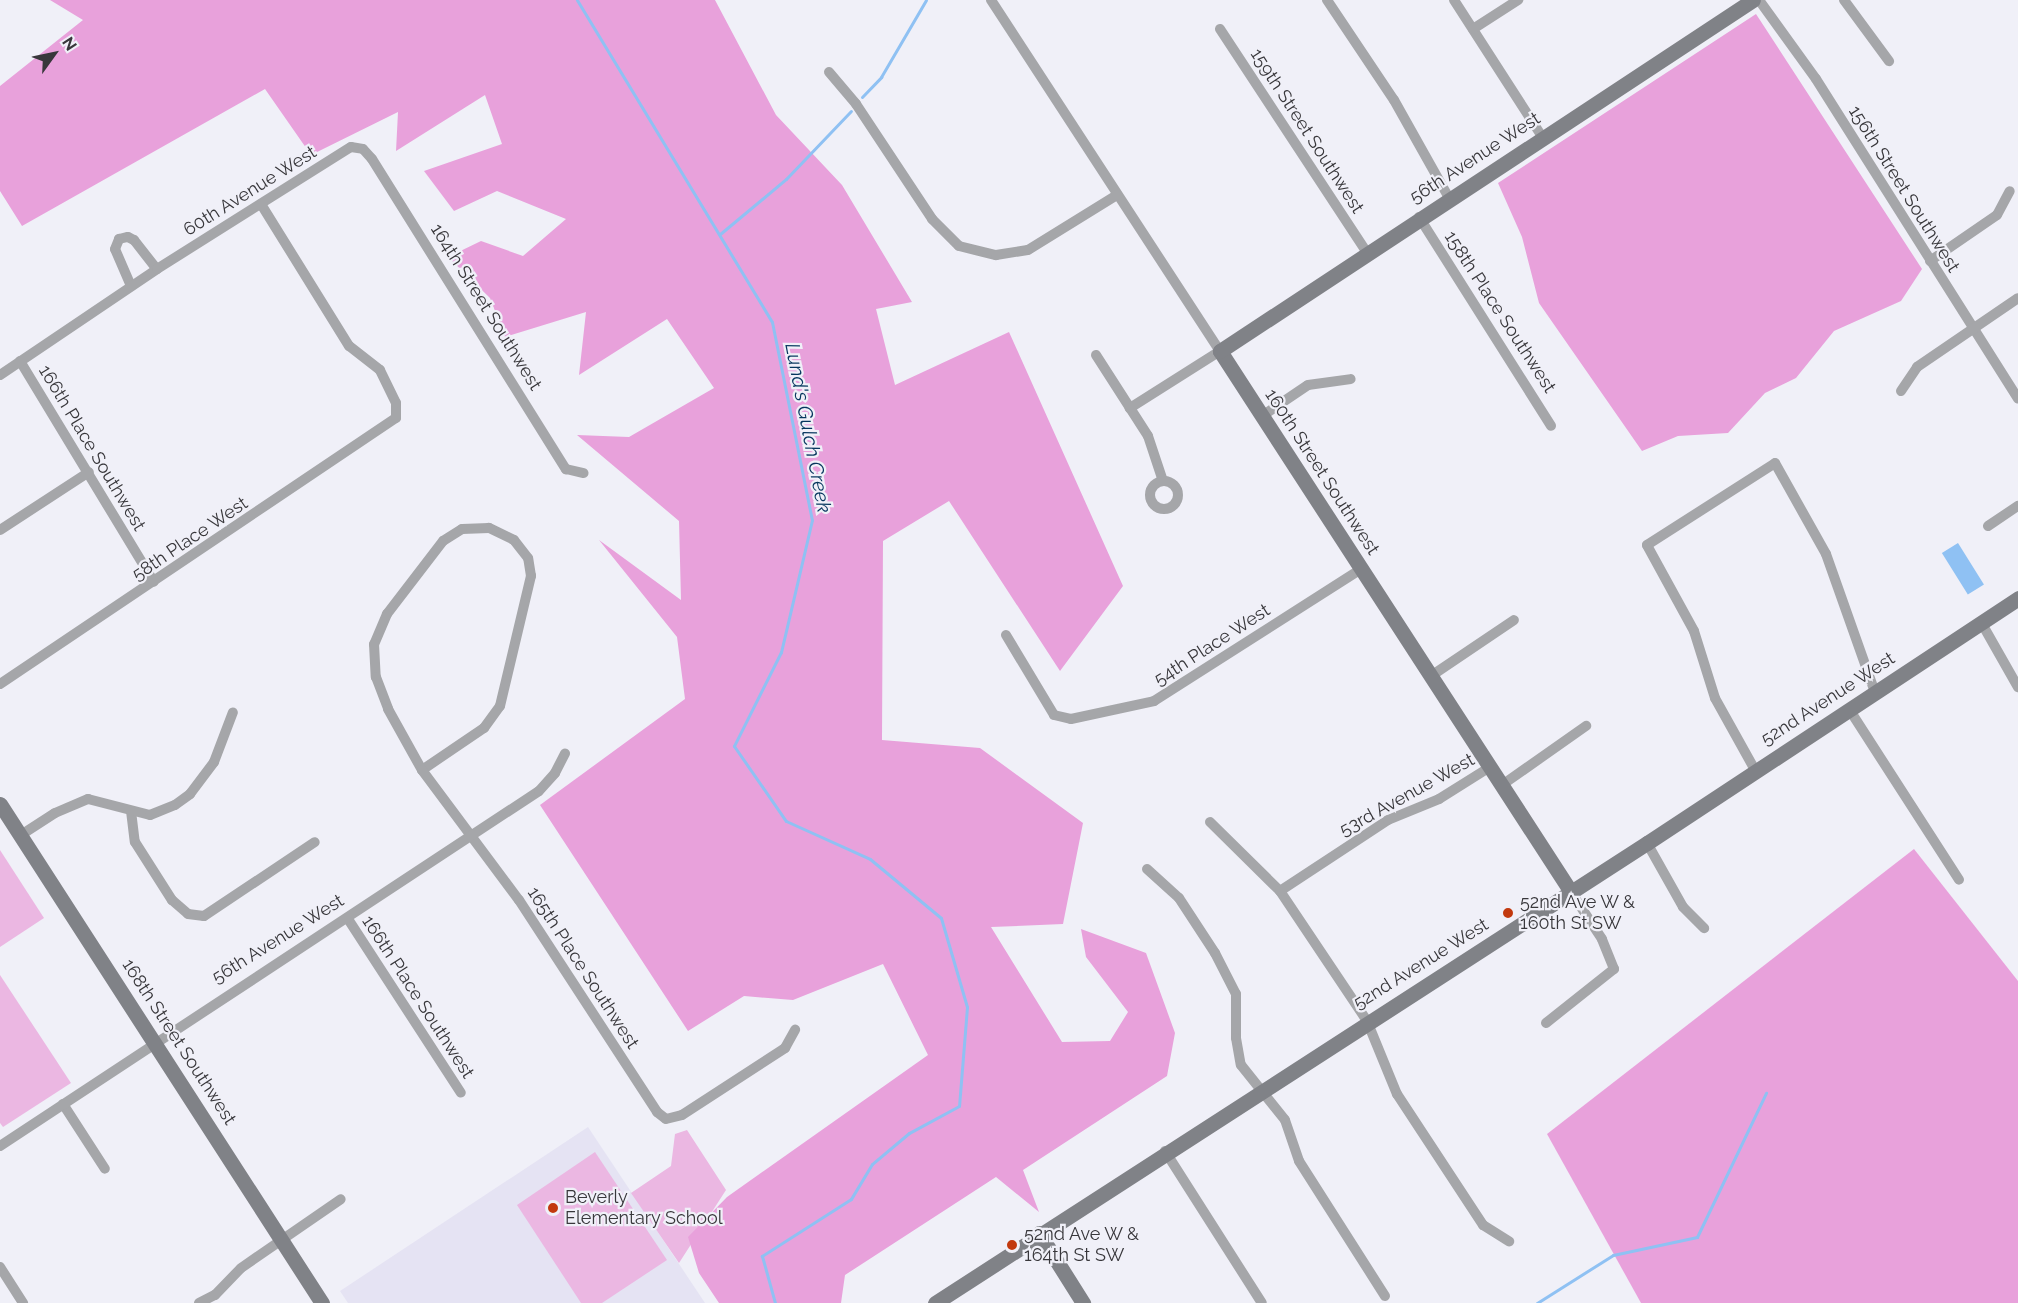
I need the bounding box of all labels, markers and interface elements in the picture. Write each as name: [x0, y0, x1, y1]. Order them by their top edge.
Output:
north arrow: [24, 24, 84, 84]
text: N: [58, 34, 81, 54]
street label: 159th Street Southwest: [1246, 45, 1368, 217]
street label: 156th Street Southwest: [1844, 102, 1964, 276]
street label: 56th Avenue West: [1405, 107, 1545, 209]
street label: 60th Avenue West: [179, 141, 321, 241]
street label: 164th Street Southwest: [426, 220, 546, 394]
street label: 158th Place Southwest: [1440, 227, 1560, 397]
water label: Lund's Gulch Creek: [780, 341, 836, 515]
street label: 166th Place Southwest: [34, 361, 150, 535]
street label: 160th Street Southwest: [1260, 385, 1384, 559]
street label: 58th Place West: [128, 492, 252, 586]
street label: 54th Place West: [1150, 599, 1274, 691]
street label: 52nd Avenue West: [1757, 647, 1899, 751]
street label: 53rd Avenue West: [1335, 749, 1479, 841]
street label: 165th Place Southwest: [523, 883, 643, 1053]
street label: 56th Avenue West: [208, 889, 348, 989]
place label: 52nd Ave W & 160th St SW: [1520, 892, 1637, 934]
marker: 52nd Ave W & 160th St SW: [1501, 906, 1515, 920]
street label: 166th Place Southwest: [357, 912, 479, 1082]
street label: 52nd Avenue West: [1349, 913, 1493, 1015]
street label: 168th Street Southwest: [117, 955, 241, 1129]
place label: Beverly Elementary School: [565, 1187, 723, 1230]
marker: Beverly Elementary School: [546, 1201, 560, 1215]
place label: 52nd Ave W & 164th St SW: [1024, 1224, 1141, 1266]
marker: 52nd Ave W & 164th St SW: [1005, 1238, 1019, 1252]

